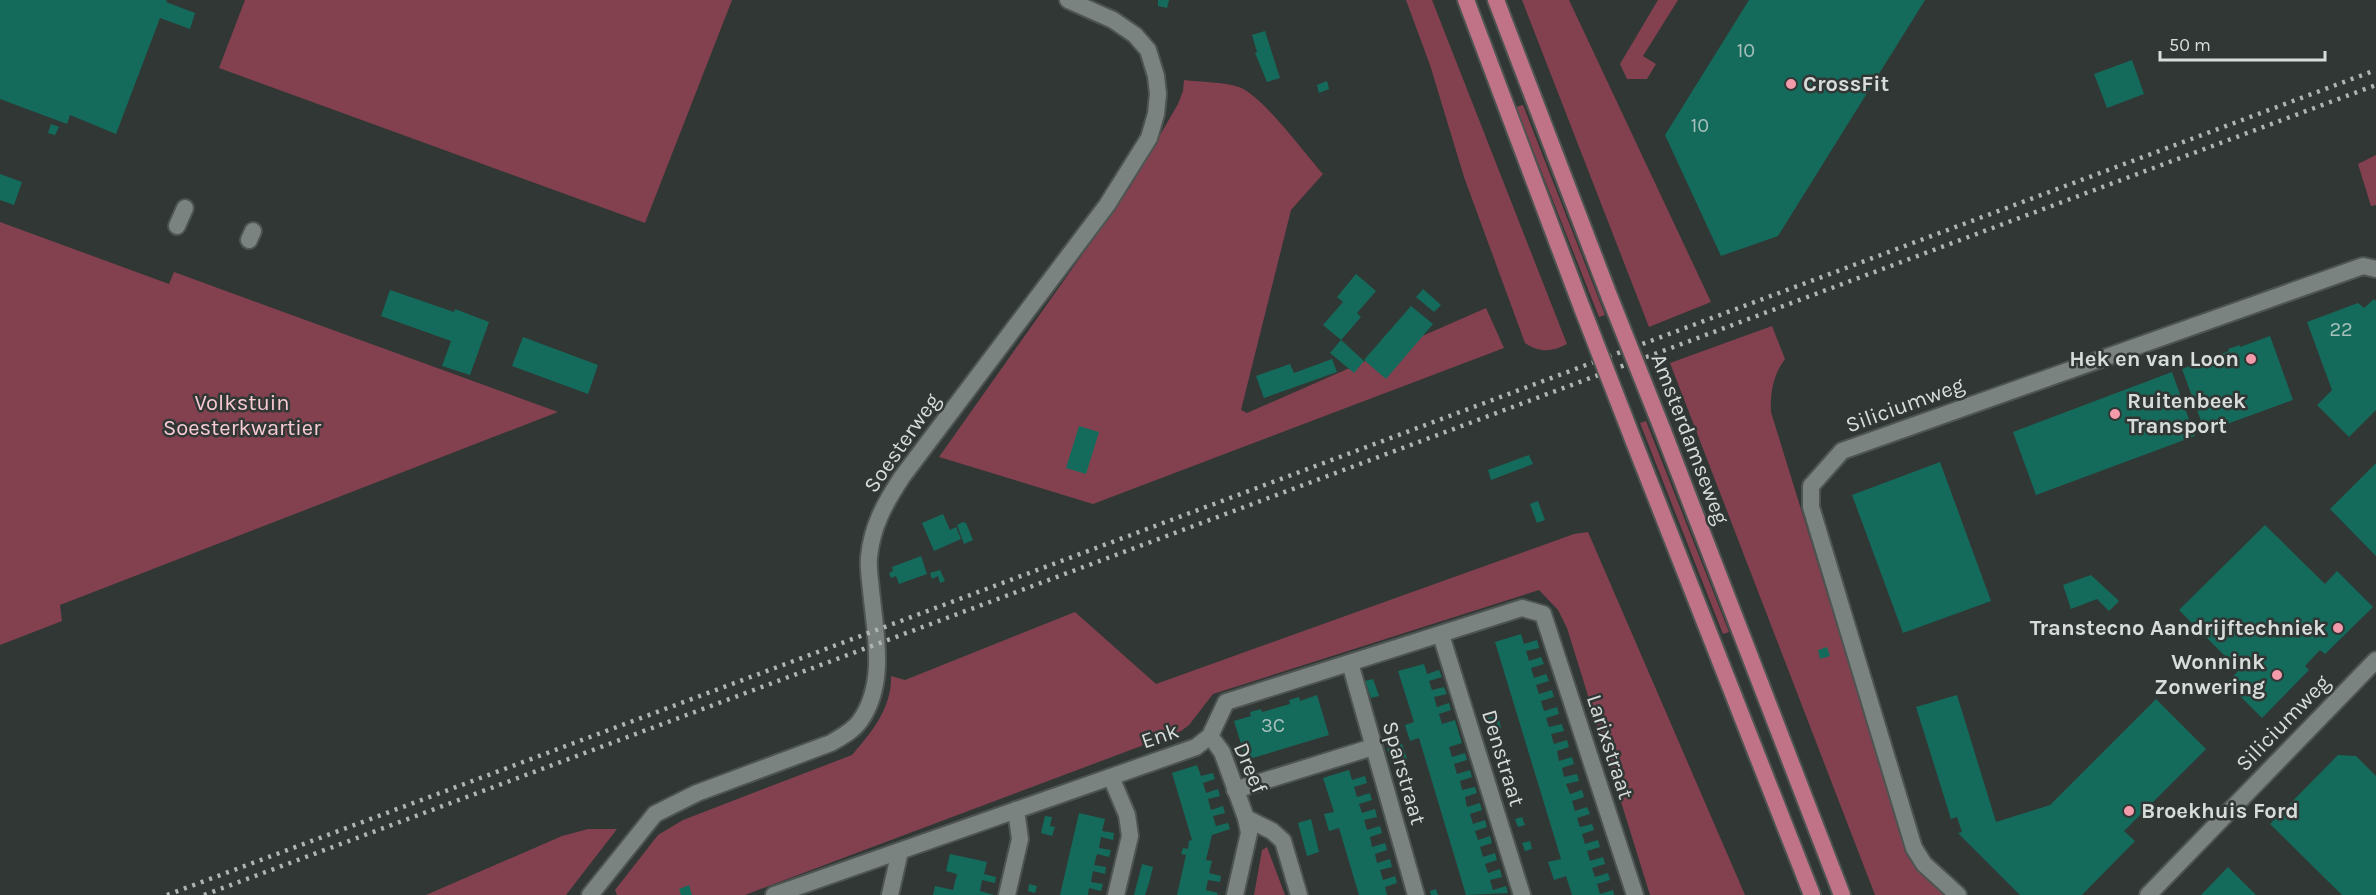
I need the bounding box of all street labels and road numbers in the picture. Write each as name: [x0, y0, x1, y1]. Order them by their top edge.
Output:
street label: Amsterdamseweg: [1646, 350, 1735, 528]
street label: Siliciumweg: [1842, 371, 1968, 438]
street label: Soesterweg: [858, 388, 946, 498]
street label: Siliciumweg: [2231, 669, 2336, 777]
street label: Larixstraat: [1581, 691, 1639, 803]
street label: Denstraat: [1476, 707, 1530, 809]
street label: Enk: [1138, 718, 1182, 754]
street label: Sparstraat: [1377, 718, 1431, 828]
street label: Dreef: [1228, 739, 1272, 798]

